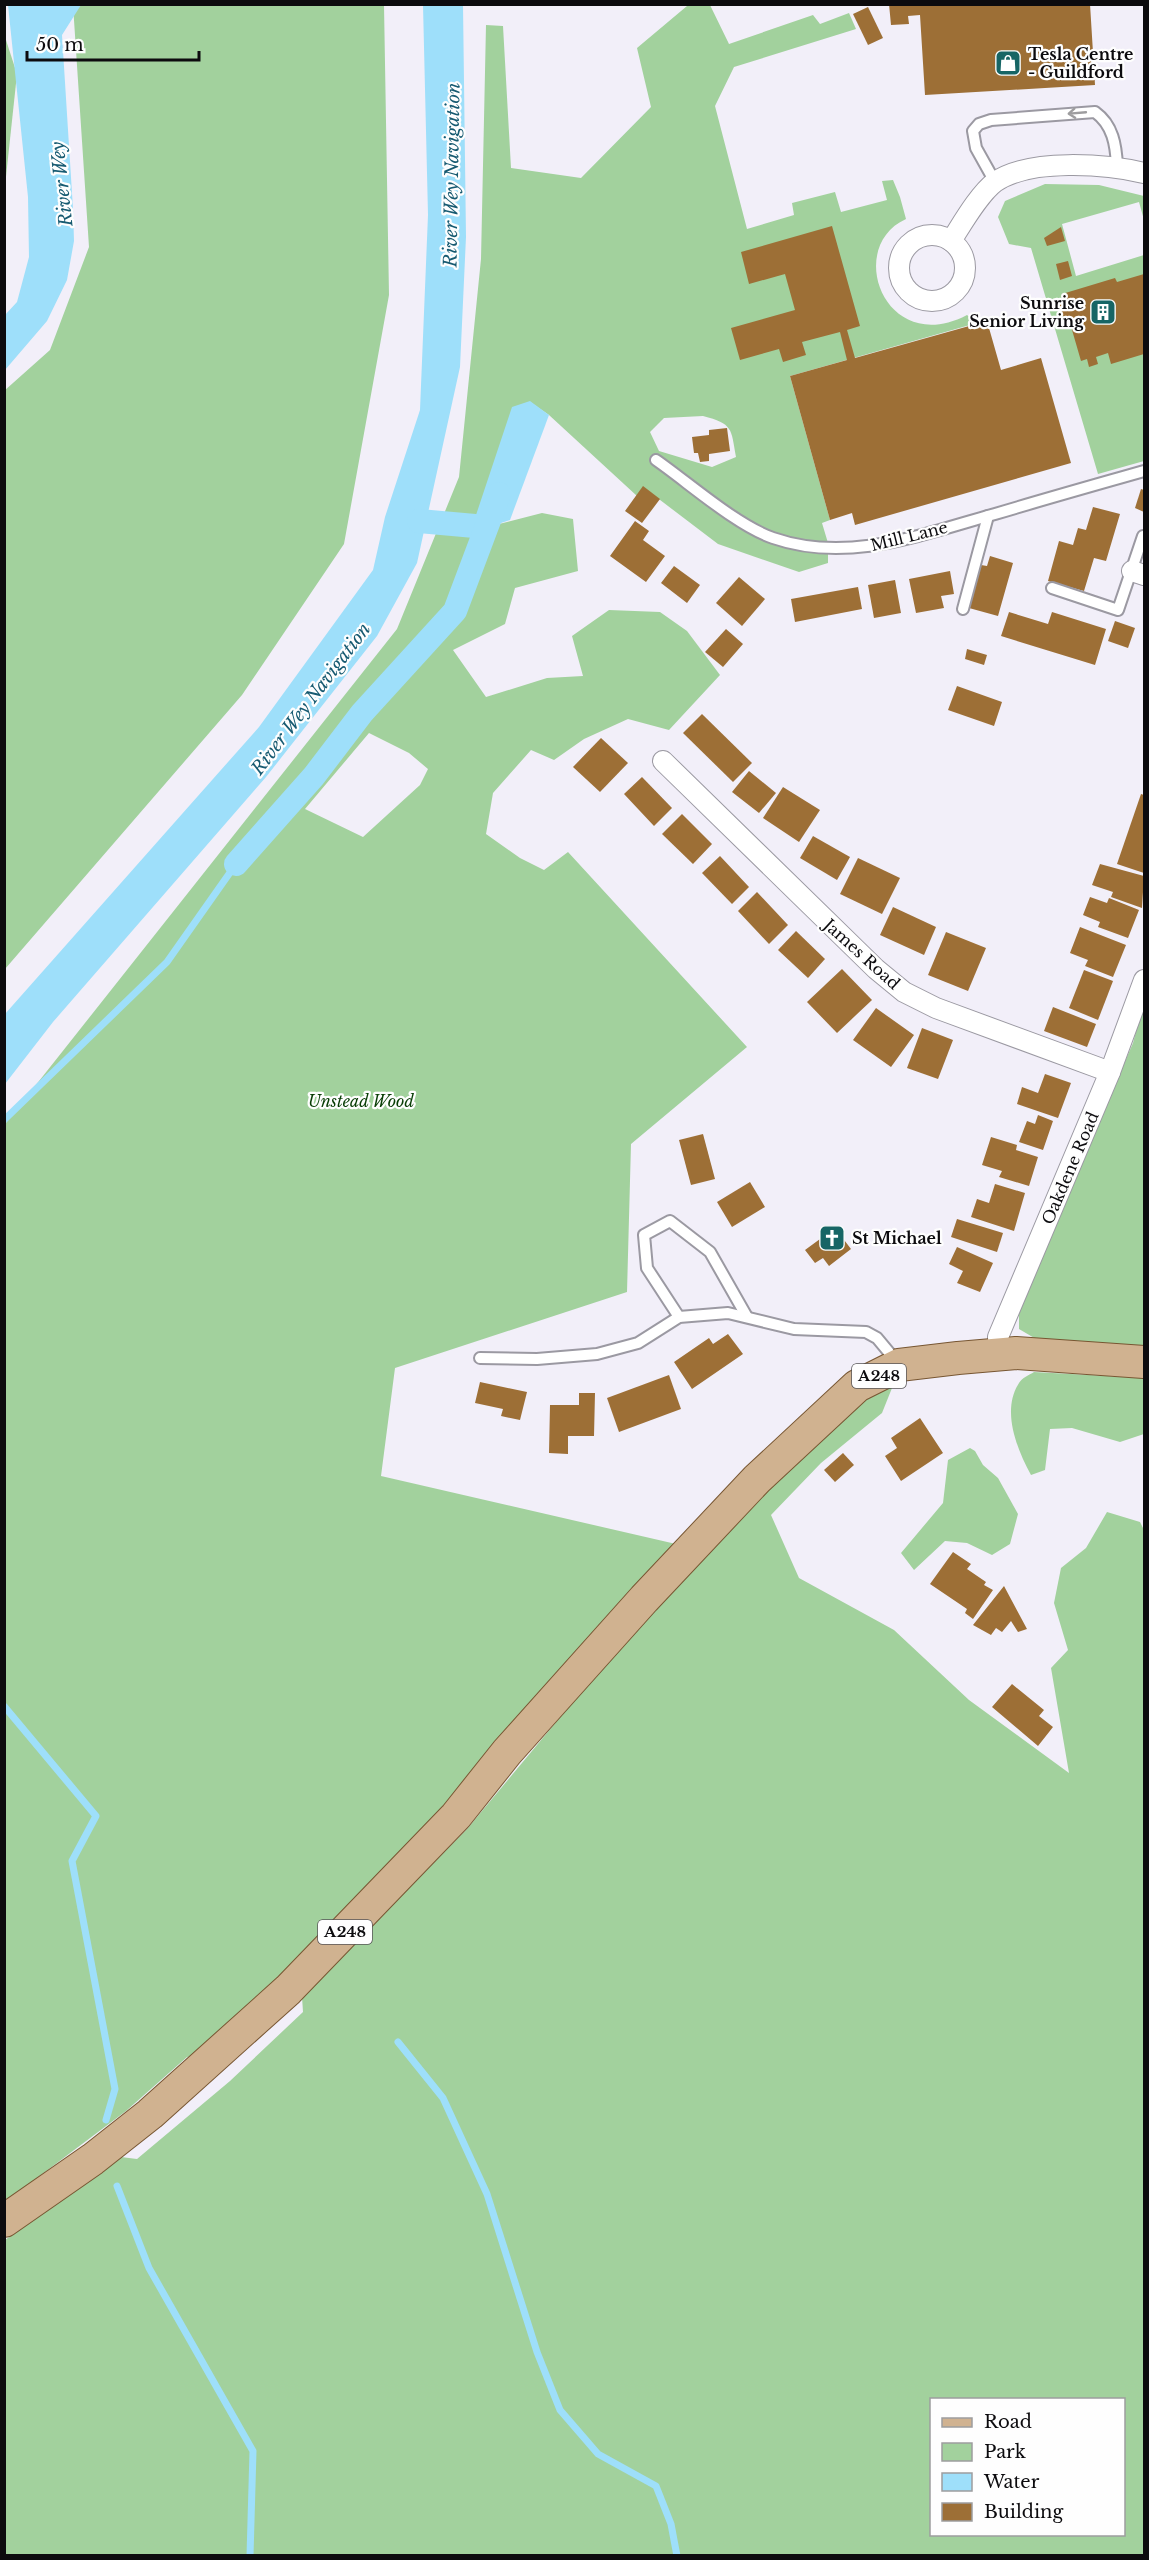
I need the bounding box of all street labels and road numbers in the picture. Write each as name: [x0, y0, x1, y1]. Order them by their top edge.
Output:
street label: Mill Lane: [868, 517, 950, 555]
street label: James Road: [818, 913, 904, 993]
street label: Oakdene Road: [1037, 1108, 1103, 1227]
road number: A248: [852, 1364, 906, 1388]
road number: A248: [318, 1920, 372, 1944]

